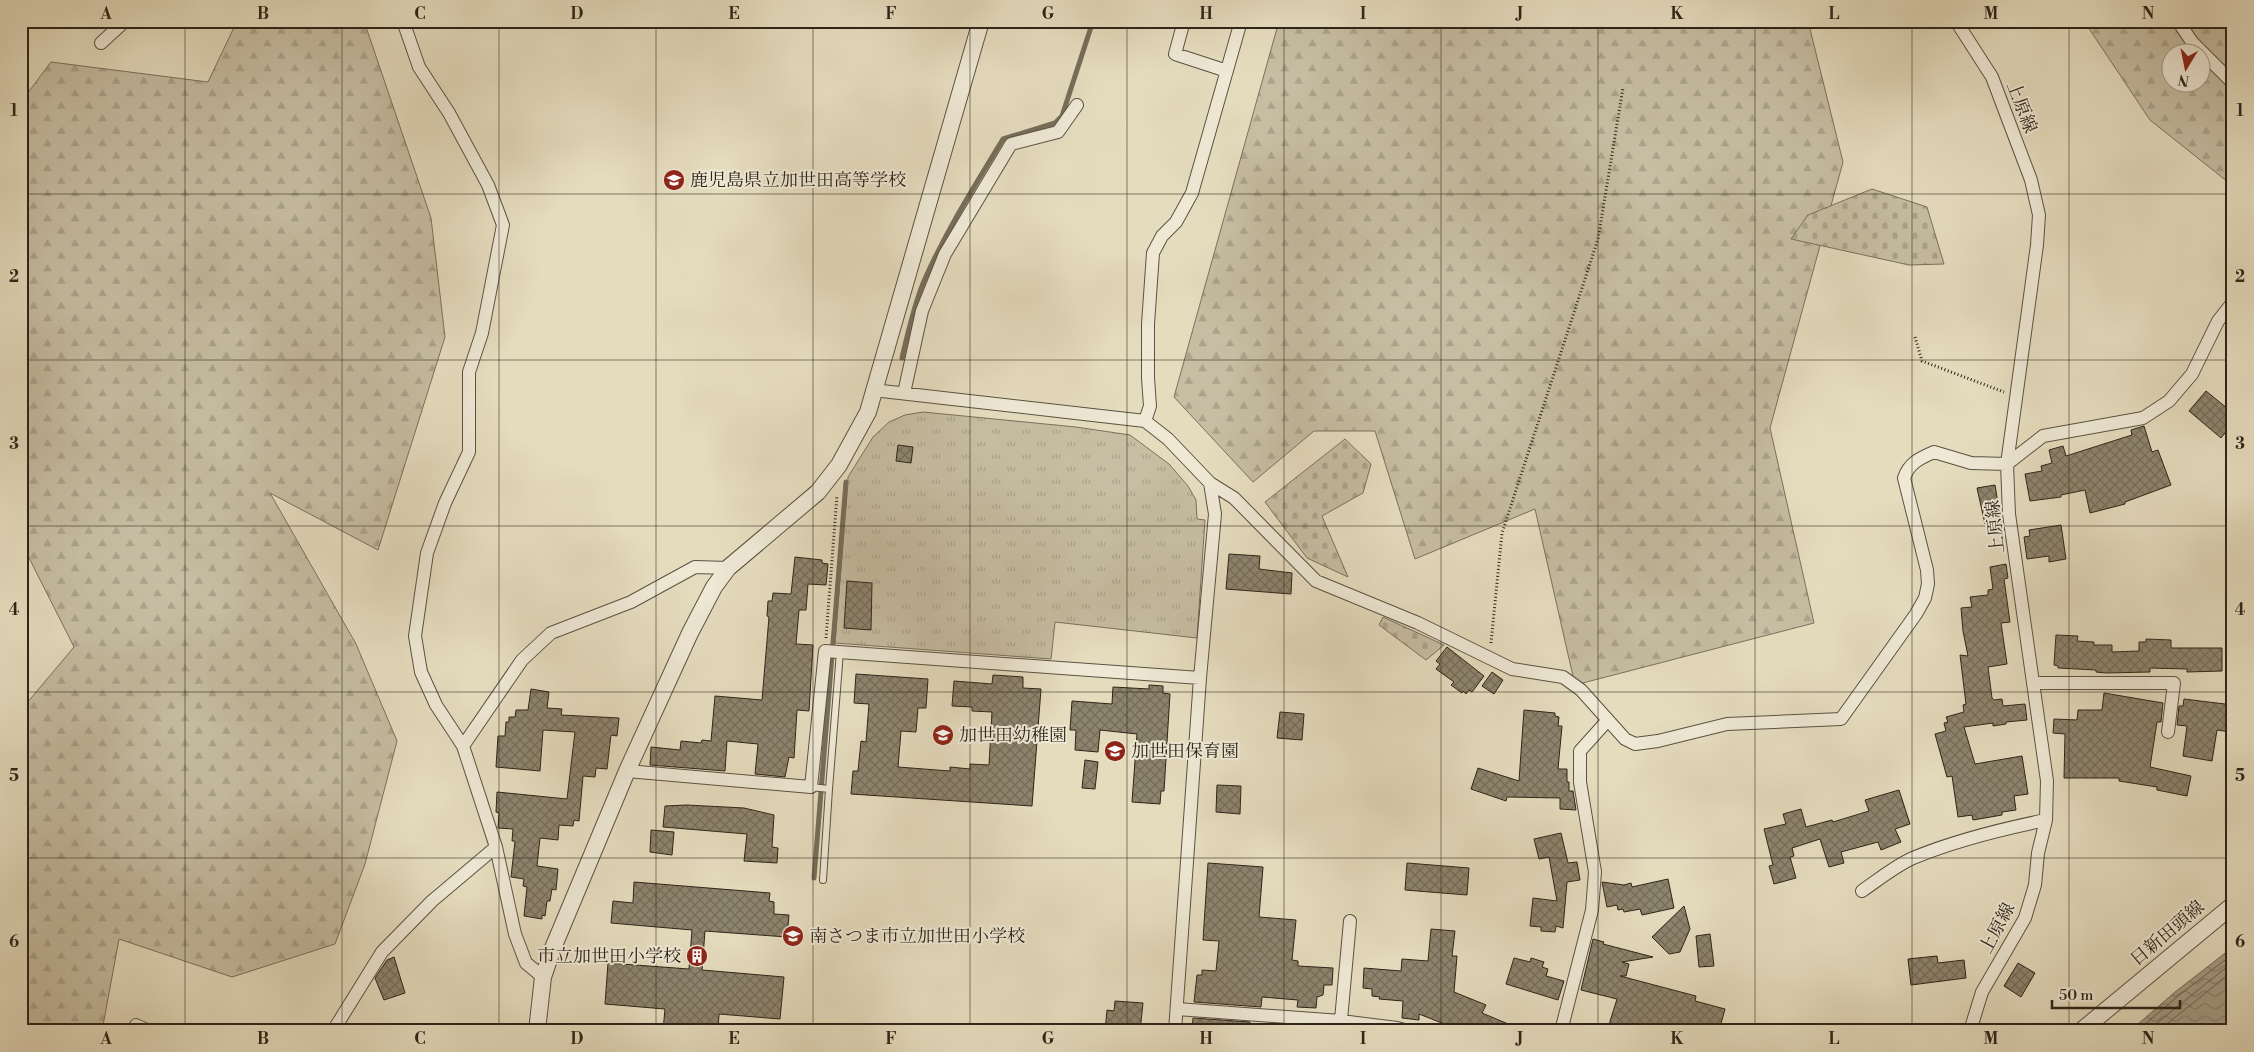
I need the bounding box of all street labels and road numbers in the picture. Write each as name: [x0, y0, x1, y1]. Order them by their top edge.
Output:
street label: 上原線: [2001, 78, 2042, 137]
street label: 上原線: [1981, 499, 2010, 555]
street label: 日新田頭線: [2125, 896, 2209, 971]
street label: 上原線: [1975, 899, 2020, 957]

